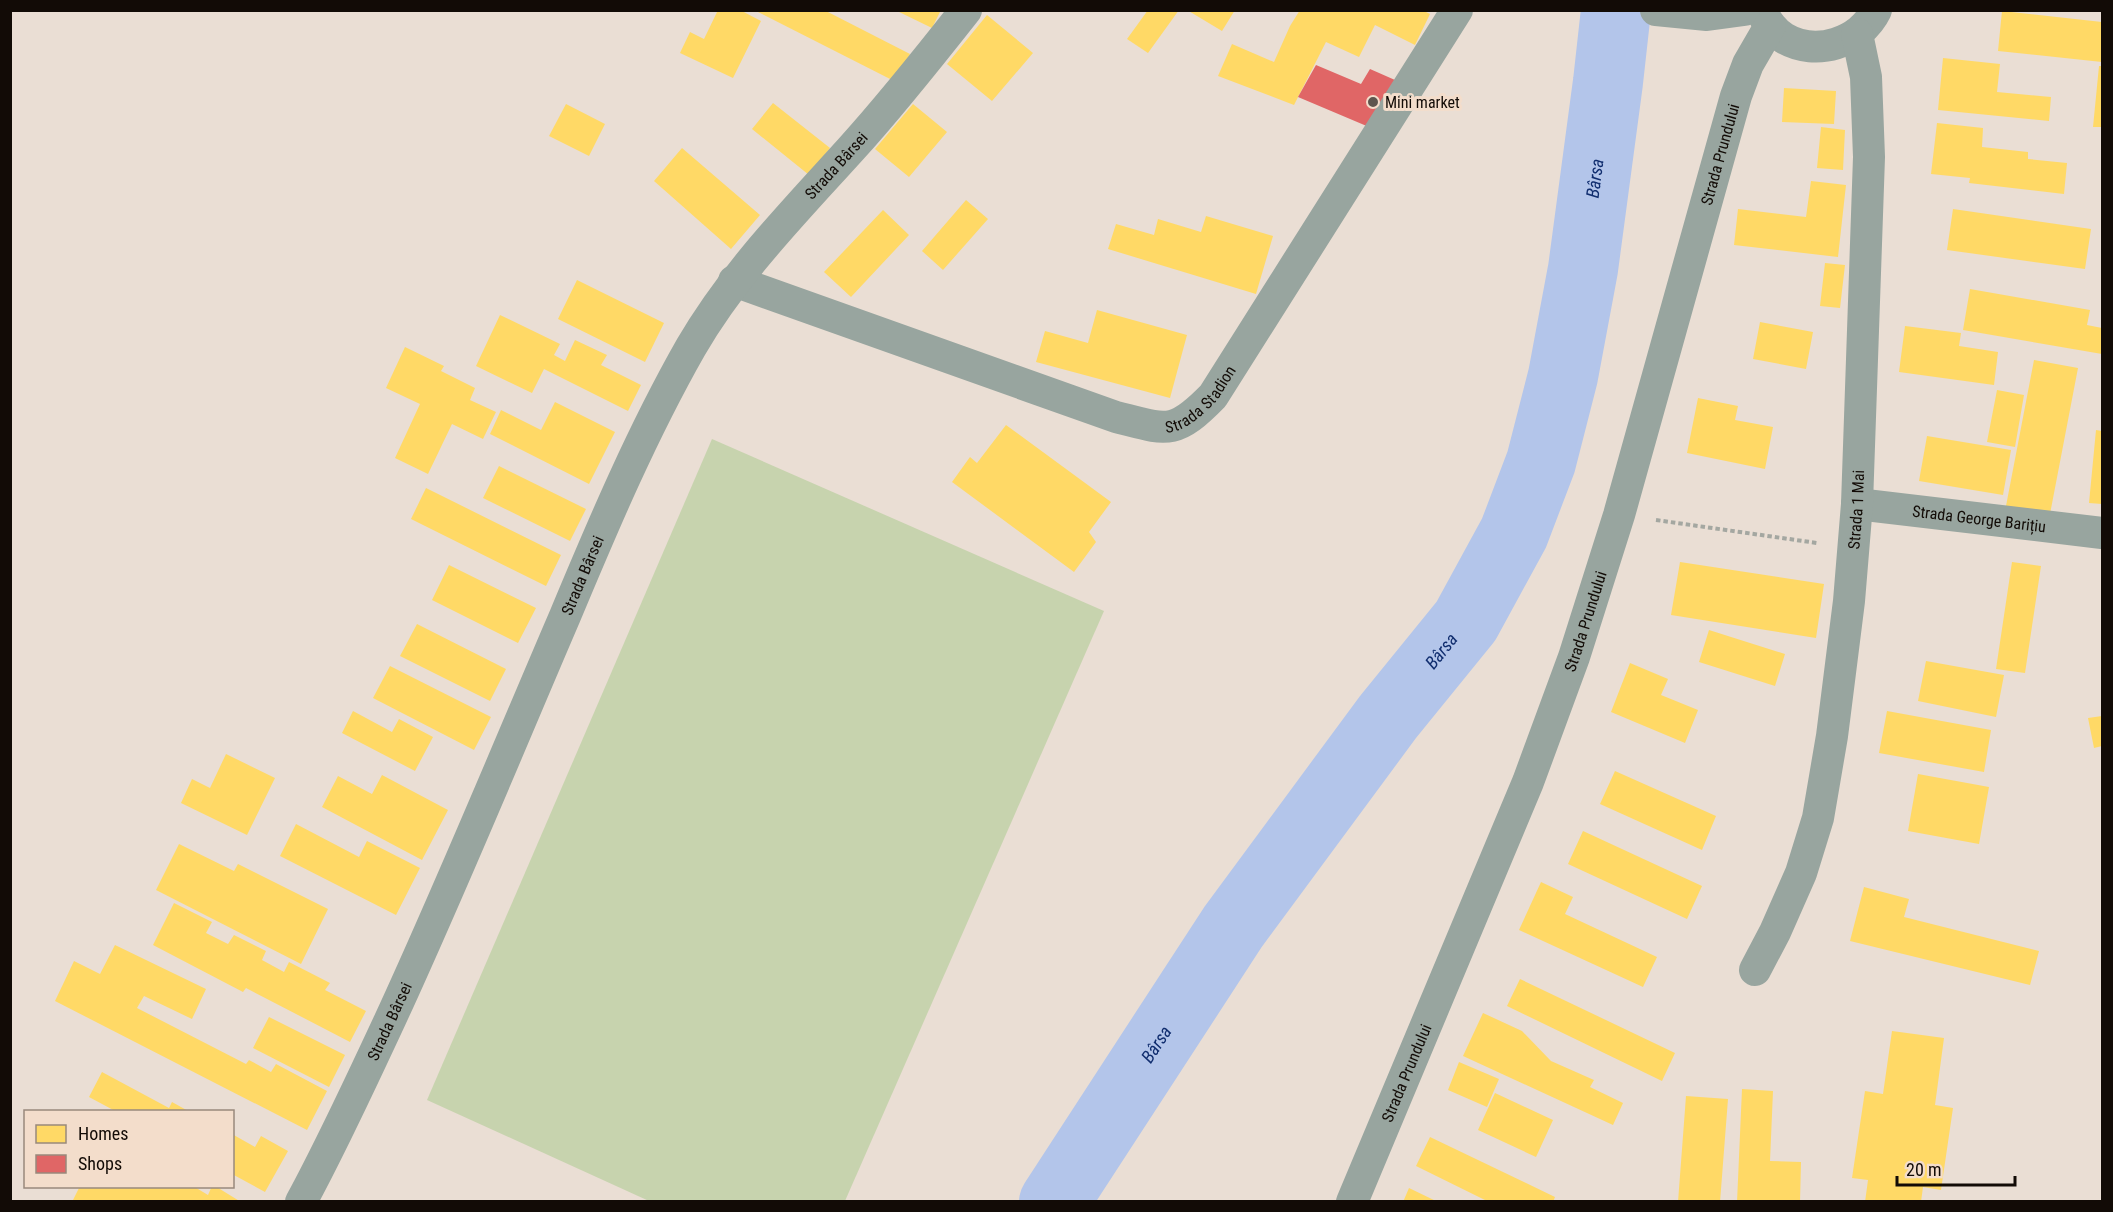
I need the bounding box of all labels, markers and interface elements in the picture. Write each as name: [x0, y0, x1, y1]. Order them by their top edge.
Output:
place label: Mini market: [1385, 93, 1460, 112]
marker: Mini market: [1366, 95, 1380, 109]
street label: Strada Prundului: [1697, 102, 1743, 207]
street label: Strada Bârsei: [801, 128, 872, 203]
water label: Bârsa: [1582, 157, 1608, 199]
street label: Strada Stadion: [1164, 362, 1240, 437]
street label: Strada 1 Mai: [1844, 469, 1868, 550]
street label: Strada George Barițiu: [1911, 502, 2047, 536]
street label: Strada Bârsei: [557, 533, 608, 618]
street label: Strada Prundului: [1560, 569, 1611, 674]
water label: Bârsa: [1421, 629, 1462, 673]
street label: Strada Bârsei: [363, 979, 416, 1064]
street label: Strada Prundului: [1378, 1021, 1436, 1125]
water label: Bârsa: [1137, 1022, 1176, 1066]
legend: [24, 1110, 234, 1188]
text: Homes: [78, 1123, 128, 1144]
scale bar: [1897, 1149, 2016, 1187]
text: Shops: [78, 1153, 122, 1174]
text: 20 m: [1906, 1159, 1941, 1180]

